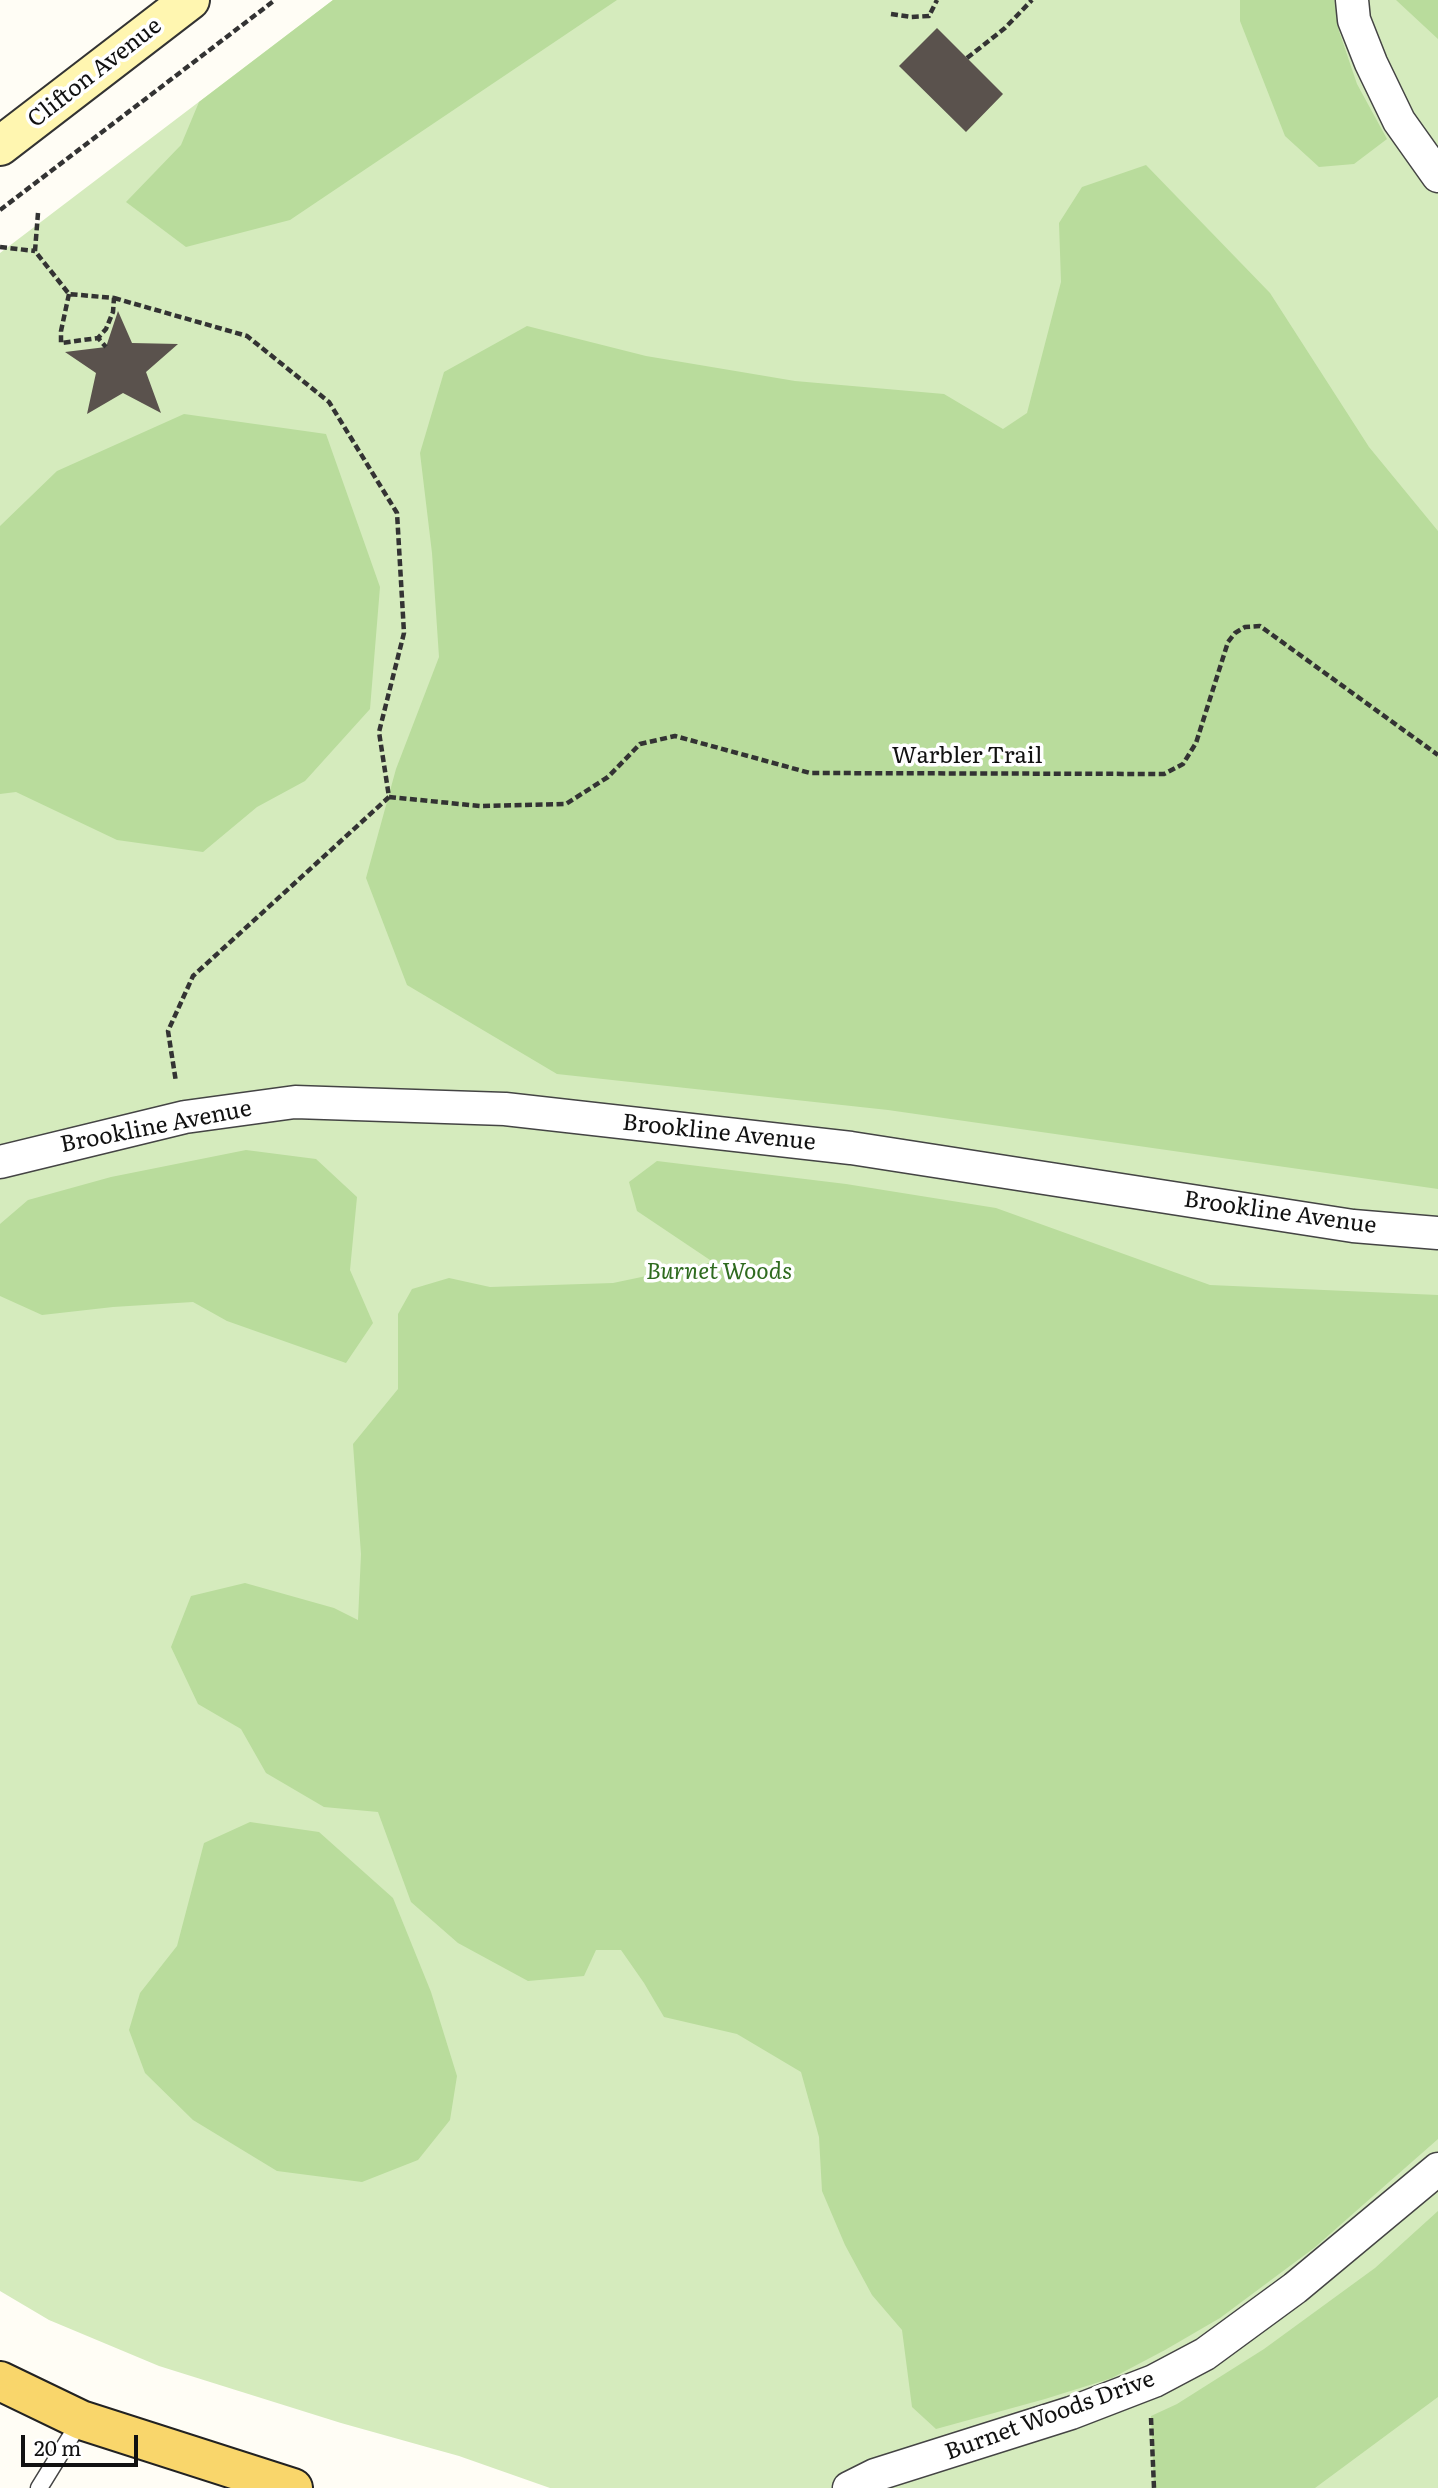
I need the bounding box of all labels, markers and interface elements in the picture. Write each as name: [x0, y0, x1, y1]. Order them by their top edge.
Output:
street label: Clifton Avenue: [23, 12, 167, 134]
street label: Warbler Trail: [892, 742, 1042, 770]
street label: Brookline Avenue: [58, 1095, 254, 1159]
street label: Brookline Avenue: [621, 1109, 817, 1157]
street label: Brookline Avenue: [1182, 1186, 1378, 1240]
park label: Burnet Woods: [646, 1258, 792, 1286]
street label: Burnet Woods Drive: [942, 2365, 1158, 2467]
scale bar: [24, 2422, 142, 2466]
text: 20 m: [34, 2431, 81, 2462]

